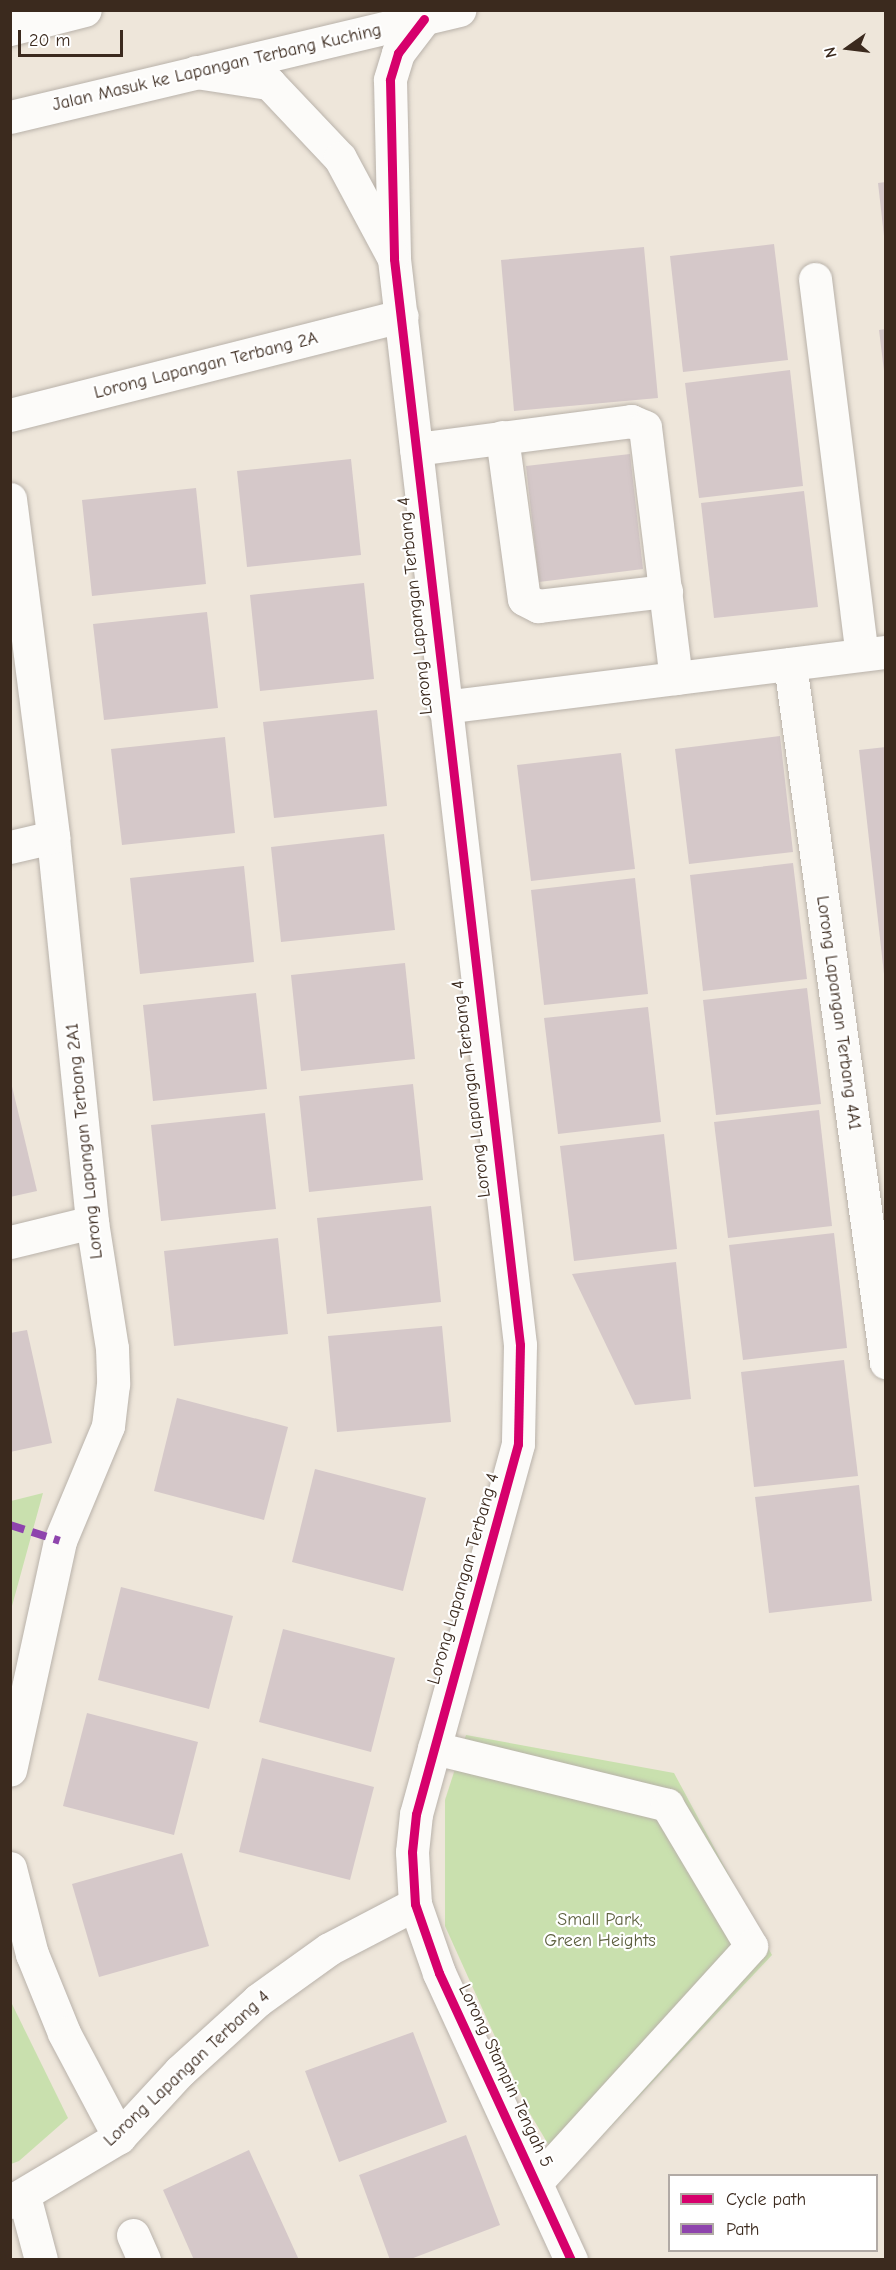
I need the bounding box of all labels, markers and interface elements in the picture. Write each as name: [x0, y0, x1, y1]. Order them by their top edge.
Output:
scale bar: [21, 18, 126, 56]
north arrow: [818, 18, 878, 78]
street label: Jalan Masuk ke Lapangan Terbang Kuching: [50, 20, 384, 116]
text: 20 m: [29, 30, 70, 51]
text: N: [821, 45, 841, 60]
street label: Lorong Lapangan Terbang 2A: [92, 328, 320, 404]
street label: Lorong Lapangan Terbang 4: [394, 496, 438, 716]
street label: Lorong Lapangan Terbang 4A1: [811, 894, 865, 1132]
street label: Lorong Lapangan Terbang 4: [448, 979, 496, 1199]
street label: Lorong Lapangan Terbang 2A1: [62, 1022, 108, 1260]
street label: Lorong Lapangan Terbang 4: [423, 1471, 505, 1687]
park label: Small Park, Green Heights: [544, 1910, 656, 1952]
street label: Lorong Stampin Tengah 5: [453, 1981, 557, 2171]
street label: Lorong Lapangan Terbang 4: [100, 1986, 274, 2152]
legend: [668, 2174, 878, 2252]
text: Cycle path: [726, 2189, 806, 2210]
text: Path: [726, 2219, 759, 2240]

